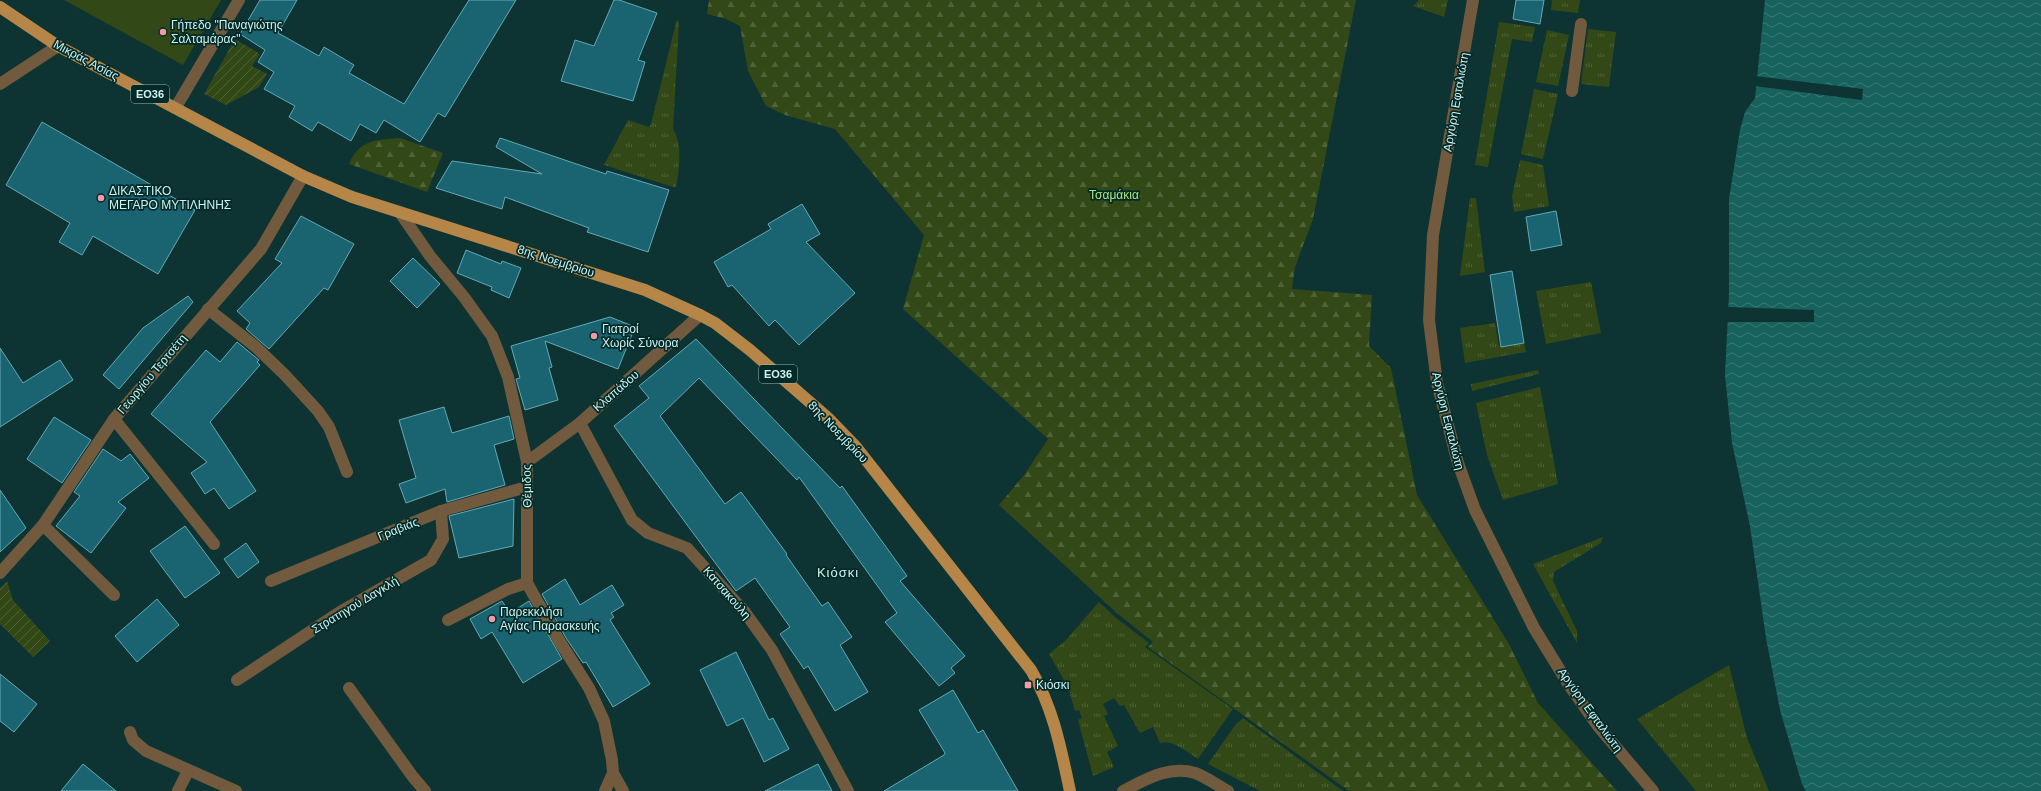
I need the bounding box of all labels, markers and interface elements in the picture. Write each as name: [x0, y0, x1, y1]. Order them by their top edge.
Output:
place label: Γήπεδο "Παναγιώτης Σαλταμάρας": [171, 18, 283, 46]
marker: Γήπεδο "Παναγιώτης Σαλταμάρας": [158, 27, 168, 37]
street label: Μικράς Ασίας: [51, 37, 121, 83]
street label: Αργύρη Εφταλιώτη: [1440, 51, 1472, 153]
road number: ΕΟ36: [131, 85, 169, 103]
place label: ΔΙΚΑΣΤΙΚΟ ΜΕΓΑΡΟ ΜΥΤΙΛΗΝΗΣ: [109, 184, 231, 212]
park label: Τσαμάκια: [1089, 188, 1139, 202]
marker: ΔΙΚΑΣΤΙΚΟ ΜΕΓΑΡΟ ΜΥΤΙΛΗΝΗΣ: [96, 193, 106, 203]
street label: 8ης Νοεμβρίου: [516, 242, 596, 280]
place label: Γιατροί Χωρίς Σύνορα: [602, 322, 678, 350]
street label: Γεωργίου Τερτσέτη: [115, 331, 189, 417]
marker: Γιατροί Χωρίς Σύνορα: [589, 331, 599, 341]
road number: ΕΟ36: [759, 365, 797, 383]
street label: Κλαπάδου: [590, 367, 642, 415]
street label: Αργύρη Εφταλιώτη: [1429, 370, 1467, 472]
street label: 8ης Νοεμβρίου: [805, 398, 871, 466]
street label: Θέμιδος: [520, 464, 534, 508]
street label: Γραβιάς: [376, 514, 421, 543]
street label: Κατσακούλη: [700, 564, 754, 622]
district label: Κιόσκι: [817, 565, 859, 580]
street label: Στρατηγού Δαγκλή: [309, 574, 401, 636]
place label: Παρεκκλήσι Αγίας Παρασκευής: [500, 605, 600, 633]
marker: Παρεκκλήσι Αγίας Παρασκευής: [487, 614, 497, 624]
street label: Αργύρη Εφταλιώτη: [1555, 665, 1625, 755]
place label: Κιόσκι: [1036, 678, 1070, 692]
marker: Κιόσκι: [1023, 680, 1033, 690]

